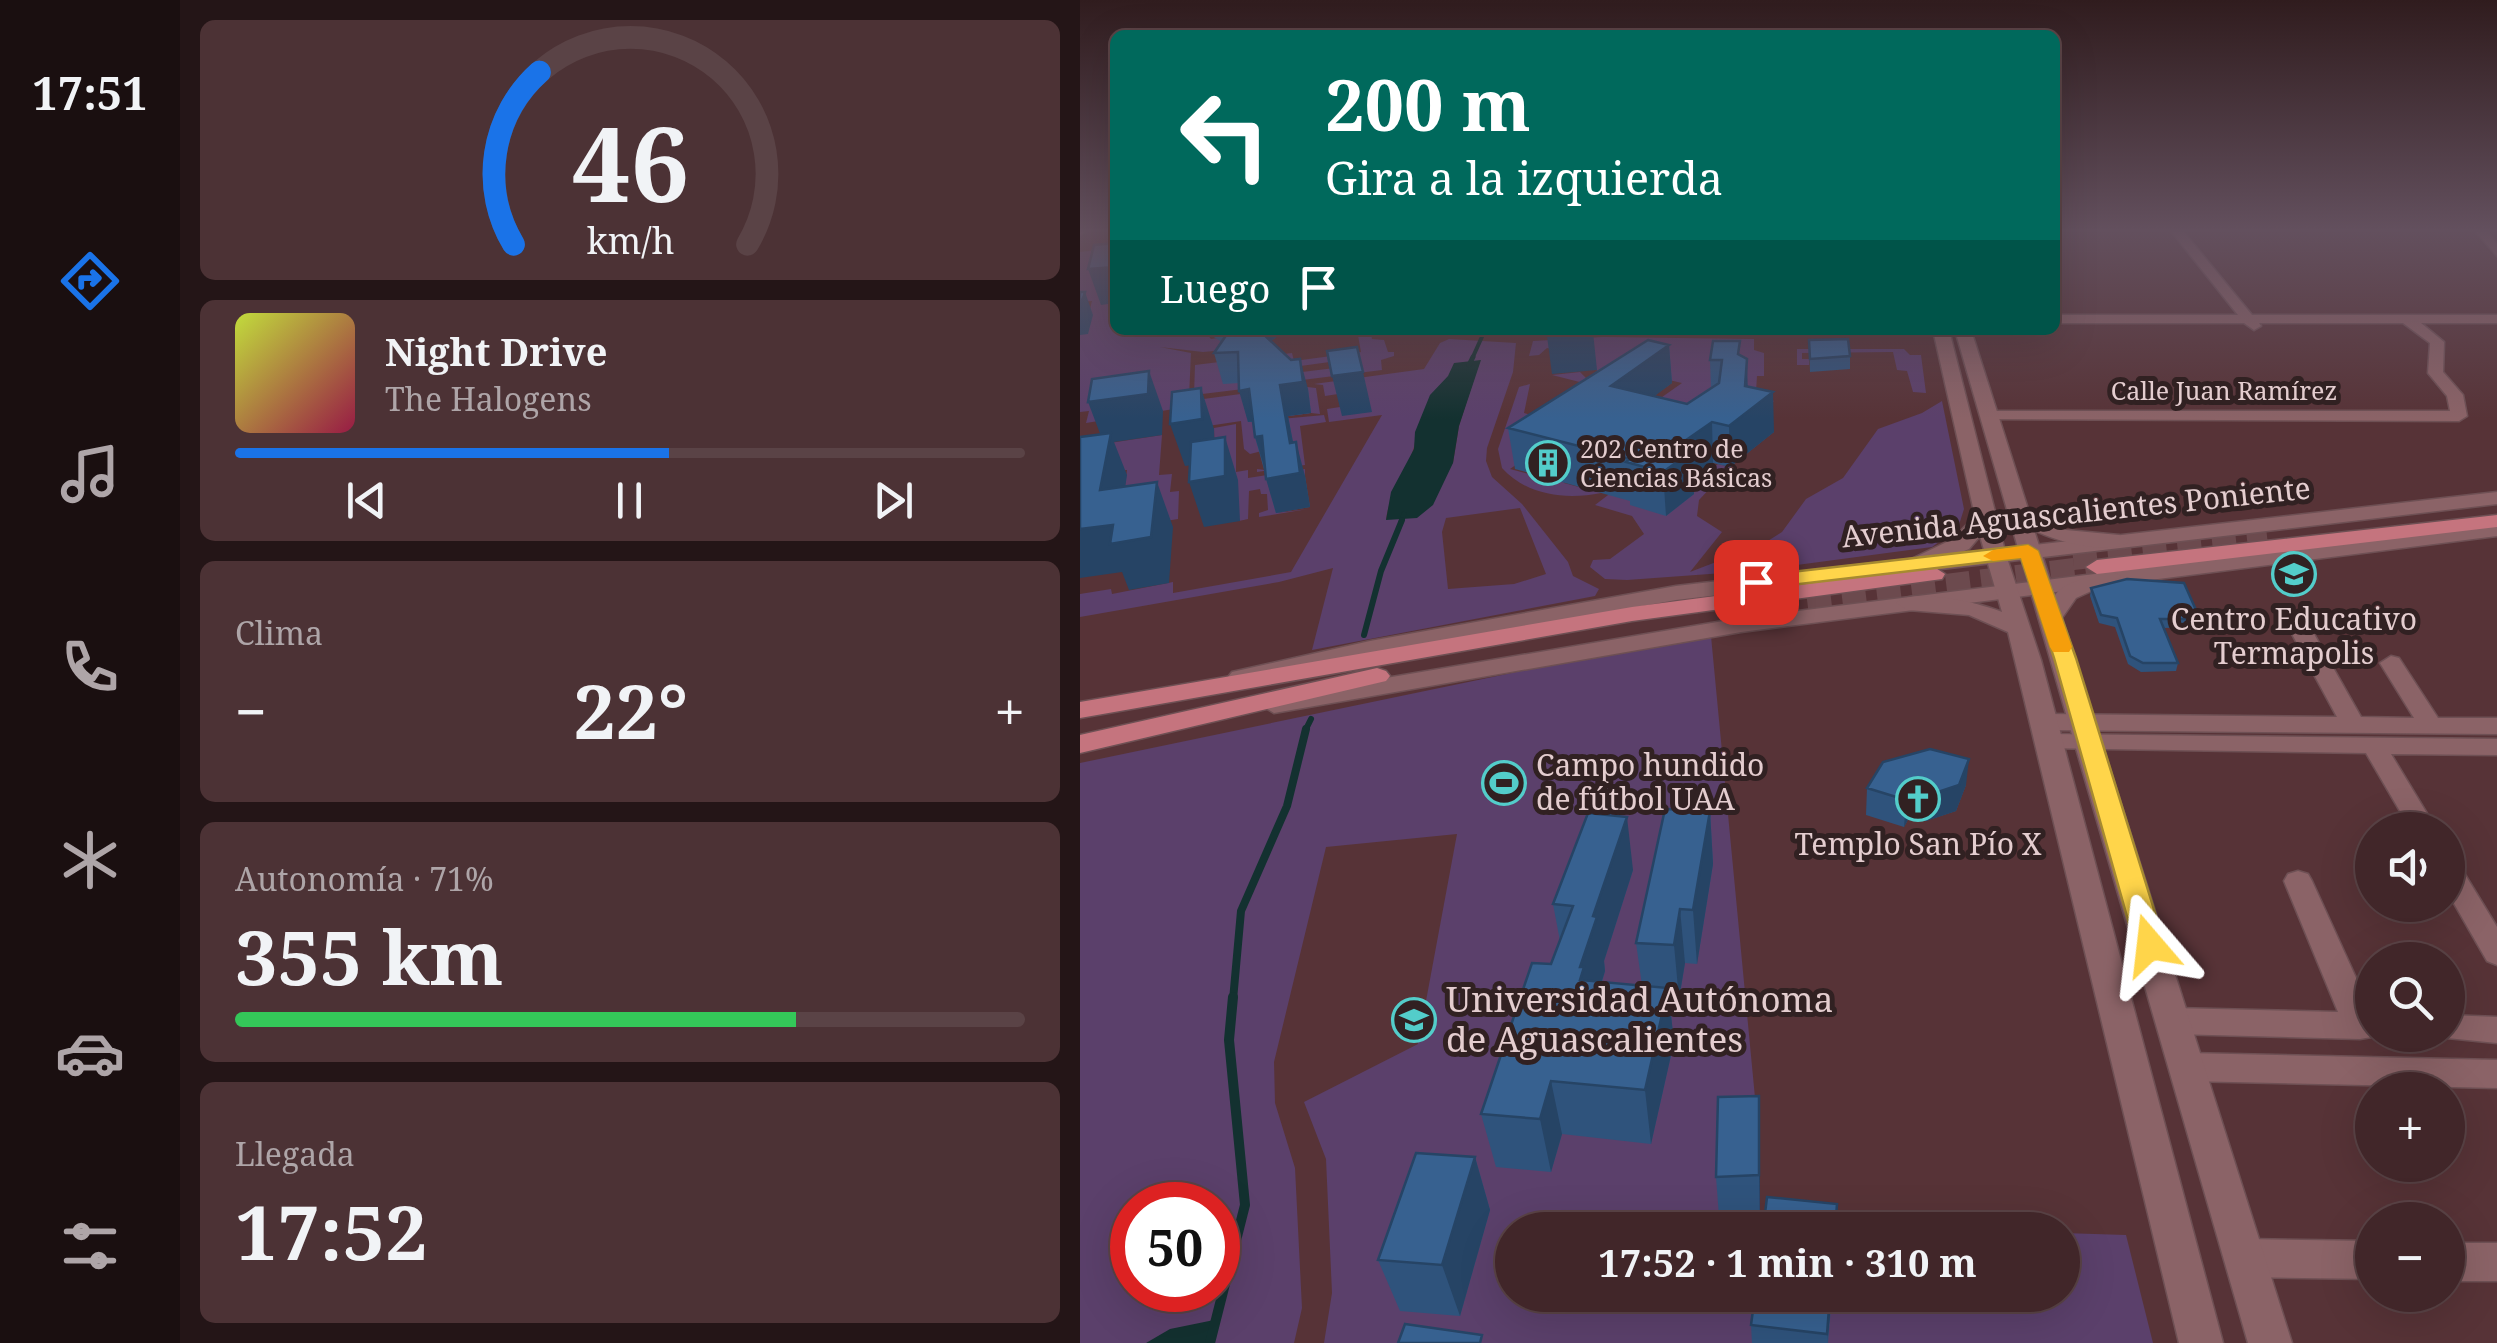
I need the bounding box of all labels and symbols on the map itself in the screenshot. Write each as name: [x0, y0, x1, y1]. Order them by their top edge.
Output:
street label: Calle Juan Ramírez: [2111, 373, 2337, 407]
place label: 202 Centro de Ciencias Básicas: [1580, 431, 1772, 494]
building icon: 202 Centro de Ciencias Básicas: [1525, 440, 1571, 486]
street label: Avenida Aguascalientes Poniente: [1839, 466, 2312, 557]
pin: [1714, 540, 1799, 625]
school or university icon: Centro Educativo Termapolis: [2271, 551, 2317, 597]
place label: Centro Educativo Termapolis: [2171, 598, 2417, 673]
place label: Campo hundido de fútbol UAA: [1536, 744, 1764, 819]
sports icon: Campo hundido de fútbol UAA: [1481, 760, 1527, 806]
church icon: Templo San Pío X: [1895, 776, 1941, 822]
place label: Templo San Pío X: [1794, 823, 2042, 864]
position arrow: [2098, 893, 2202, 997]
place label: Universidad Autónoma de Aguascalientes: [1446, 975, 1833, 1062]
school or university icon: Universidad Autónoma de Aguascalientes: [1391, 997, 1437, 1043]
speed limit sign: 50: [1110, 1182, 1240, 1312]

